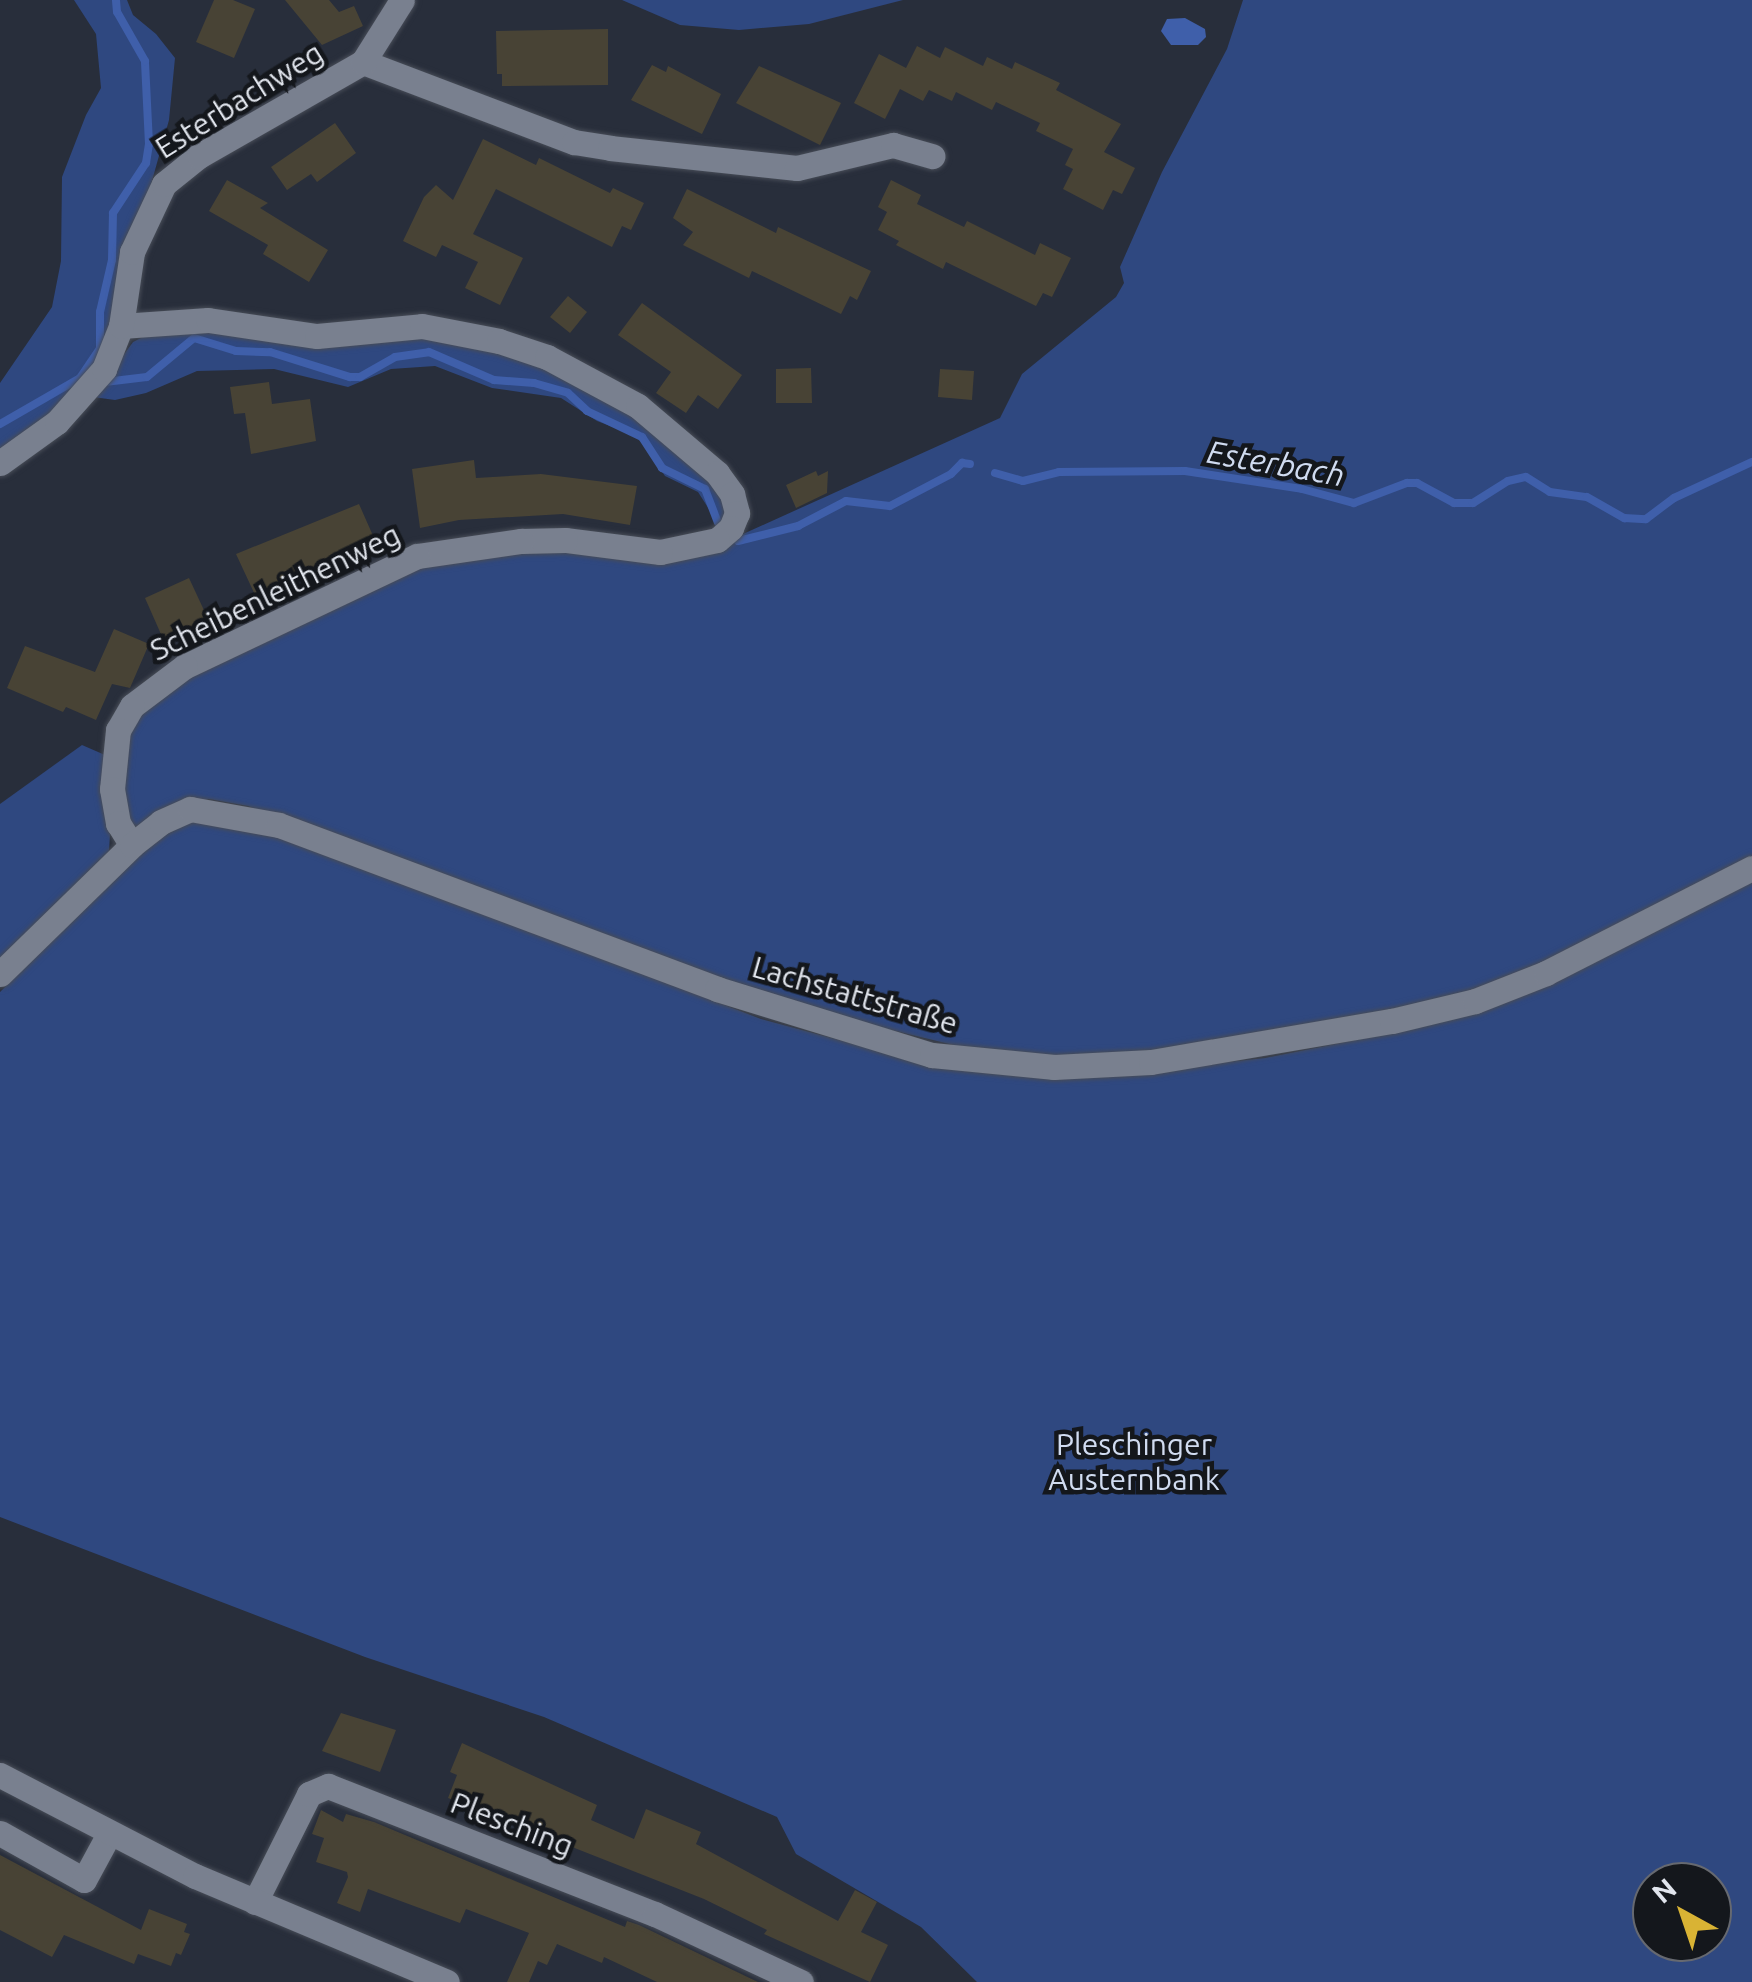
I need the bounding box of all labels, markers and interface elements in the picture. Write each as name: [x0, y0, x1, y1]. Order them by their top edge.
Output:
street label: Esterbachweg: [149, 34, 329, 166]
water label: Esterbach: [1204, 432, 1348, 494]
street label: Scheibenleithenweg: [144, 516, 406, 668]
street label: Lachstattstraße: [748, 949, 962, 1041]
park label: Pleschinger Austernbank: [1048, 1426, 1220, 1496]
street label: Plesching: [446, 1784, 578, 1864]
north arrow: [1632, 1862, 1732, 1962]
text: N: [1646, 1872, 1682, 1909]

